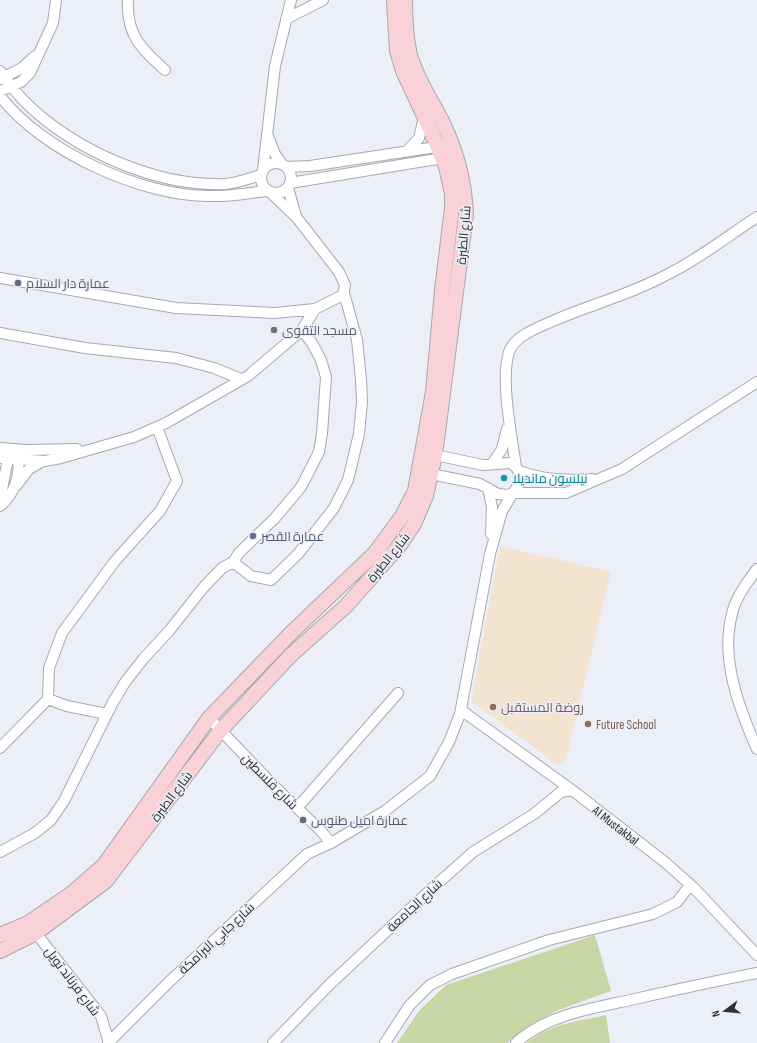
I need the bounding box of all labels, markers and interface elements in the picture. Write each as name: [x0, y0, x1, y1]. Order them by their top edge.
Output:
street label: شارع الطيرة: [453, 205, 475, 265]
place label: عمارة دار السلام: [26, 276, 110, 293]
marker: عمارة دار السلام: [13, 278, 23, 288]
place label: مسجد التقوى: [282, 323, 357, 339]
marker: مسجد التقوى: [269, 325, 279, 335]
place label: نيلسون مانديلا: [512, 471, 588, 487]
marker: نيلسون مانديلا: [499, 473, 509, 483]
place label: عمارة القصر: [260, 529, 324, 545]
street label: شارع الطيرة: [364, 530, 414, 586]
marker: عمارة القصر: [248, 531, 258, 541]
place label: روضة المستقبل: [501, 700, 584, 716]
marker: روضة المستقبل: [488, 702, 498, 712]
place label: Future School: [596, 717, 656, 733]
marker: Future School: [583, 719, 593, 729]
street label: شارع فلسطين: [238, 750, 301, 813]
street label: شارع الطيرة: [148, 768, 196, 825]
street label: Al Mustakbal: [588, 802, 642, 849]
place label: عمارة اميل طنوس: [311, 813, 408, 829]
marker: عمارة اميل طنوس: [298, 815, 308, 825]
street label: شارع الجامعة: [384, 876, 446, 935]
street label: شارع جابي البرامكة: [175, 899, 259, 979]
street label: شارع فرناند تويل: [41, 944, 103, 1019]
north arrow: [705, 991, 745, 1031]
text: N: [709, 1009, 723, 1018]

